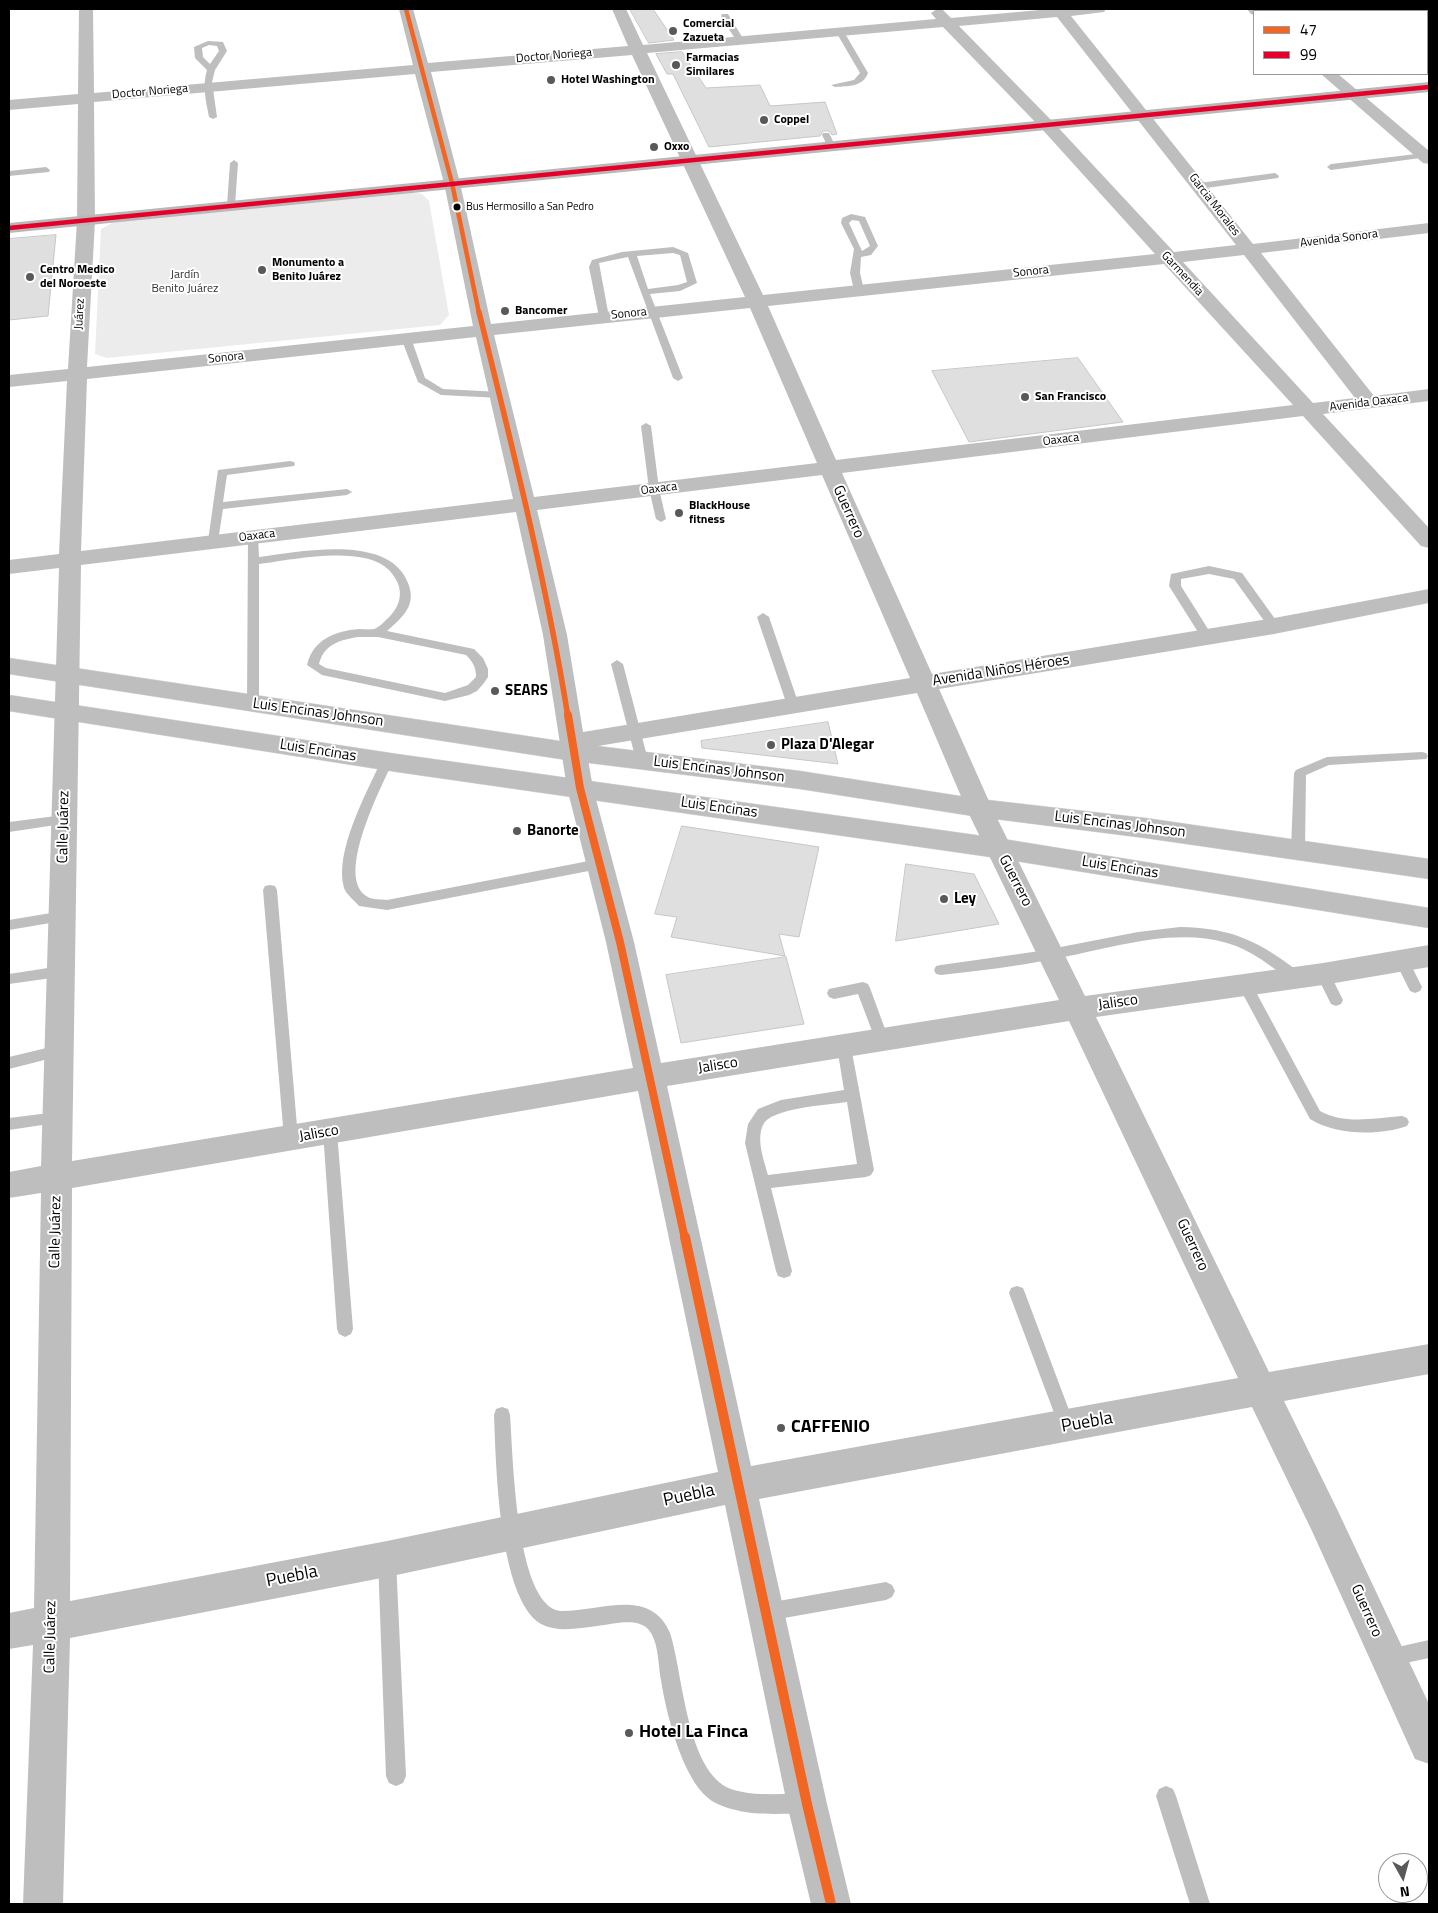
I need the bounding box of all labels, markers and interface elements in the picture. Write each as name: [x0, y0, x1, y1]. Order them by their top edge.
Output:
legend: [1253, 10, 1428, 75]
place label: Comercial Zazueta: [683, 17, 734, 45]
text: 47: [1300, 18, 1317, 41]
marker: Comercial Zazueta: [667, 25, 679, 37]
text: 99: [1300, 43, 1317, 66]
street label: Doctor Noriega: [515, 46, 593, 66]
place label: Farmacias Similares: [686, 51, 739, 79]
marker: Farmacias Similares: [670, 59, 682, 71]
place label: Hotel Washington: [561, 73, 655, 87]
marker: Hotel Washington: [545, 74, 557, 86]
street label: Doctor Noriega: [111, 82, 189, 102]
place label: Coppel: [774, 113, 809, 127]
marker: Coppel: [758, 114, 770, 126]
place label: Oxxo: [664, 140, 689, 154]
marker: Oxxo: [648, 141, 660, 153]
street label: Garcia Morales: [1185, 171, 1243, 239]
place label: Bus Hermosillo a San Pedro: [466, 200, 594, 214]
marker: Bus Hermosillo a San Pedro: [452, 202, 462, 212]
street label: Avenida Sonora: [1299, 227, 1379, 251]
street label: Garmendia: [1158, 249, 1206, 299]
place label: Monumento a Benito Juárez: [272, 256, 344, 284]
place label: Centro Medico del Noroeste: [40, 263, 115, 291]
street label: Sonora: [1012, 263, 1050, 281]
marker: Monumento a Benito Juárez: [256, 264, 268, 276]
park label: Jardín Benito Juárez: [151, 268, 219, 296]
marker: Centro Medico del Noroeste: [24, 271, 36, 283]
street label: Juárez: [72, 298, 88, 330]
place label: Bancomer: [515, 304, 567, 318]
marker: Bancomer: [499, 305, 511, 317]
street label: Sonora: [610, 305, 648, 323]
street label: Sonora: [207, 349, 245, 367]
place label: San Francisco: [1035, 390, 1106, 404]
marker: San Francisco: [1019, 391, 1031, 403]
street label: Avenida Oaxaca: [1329, 391, 1409, 415]
street label: Oaxaca: [1042, 431, 1080, 449]
street label: Oaxaca: [640, 480, 678, 498]
street label: Guerrero: [828, 483, 868, 541]
place label: BlackHouse fitness: [689, 499, 750, 527]
marker: BlackHouse fitness: [673, 507, 685, 519]
street label: Oaxaca: [238, 527, 276, 545]
street label: Avenida Niños Héroes: [931, 651, 1071, 691]
place label: SEARS: [505, 682, 548, 700]
marker: SEARS: [489, 685, 501, 697]
street label: Luis Encinas Johnson: [251, 695, 385, 731]
street label: Luis Encinas: [278, 736, 358, 766]
place label: Plaza D'Alegar: [781, 736, 874, 754]
marker: Plaza D'Alegar: [765, 739, 777, 751]
street label: Luis Encinas Johnson: [652, 753, 786, 787]
street label: Calle Juárez: [54, 790, 74, 864]
street label: Luis Encinas: [679, 794, 759, 822]
street label: Luis Encinas Johnson: [1053, 808, 1187, 842]
place label: Banorte: [527, 822, 579, 840]
marker: Banorte: [511, 825, 523, 837]
street label: Guerrero: [994, 852, 1036, 910]
street label: Luis Encinas: [1080, 853, 1160, 883]
place label: Ley: [954, 890, 976, 908]
marker: Ley: [938, 893, 950, 905]
street label: Jalisco: [1097, 991, 1139, 1015]
street label: Jalisco: [697, 1054, 739, 1078]
street label: Jalisco: [298, 1122, 340, 1146]
street label: Calle Juárez: [46, 1195, 66, 1269]
street label: Guerrero: [1172, 1216, 1212, 1274]
street label: Puebla: [1060, 1408, 1114, 1438]
place label: CAFFENIO: [791, 1417, 870, 1439]
marker: CAFFENIO: [775, 1422, 787, 1434]
street label: Puebla: [661, 1480, 717, 1512]
street label: Puebla: [264, 1561, 320, 1593]
street label: Guerrero: [1346, 1582, 1386, 1640]
street label: Calle Juárez: [41, 1600, 61, 1674]
place label: Hotel La Finca: [639, 1722, 748, 1744]
marker: Hotel La Finca: [623, 1727, 635, 1739]
north arrow: [1378, 1853, 1428, 1903]
text: N: [1399, 1881, 1411, 1903]

